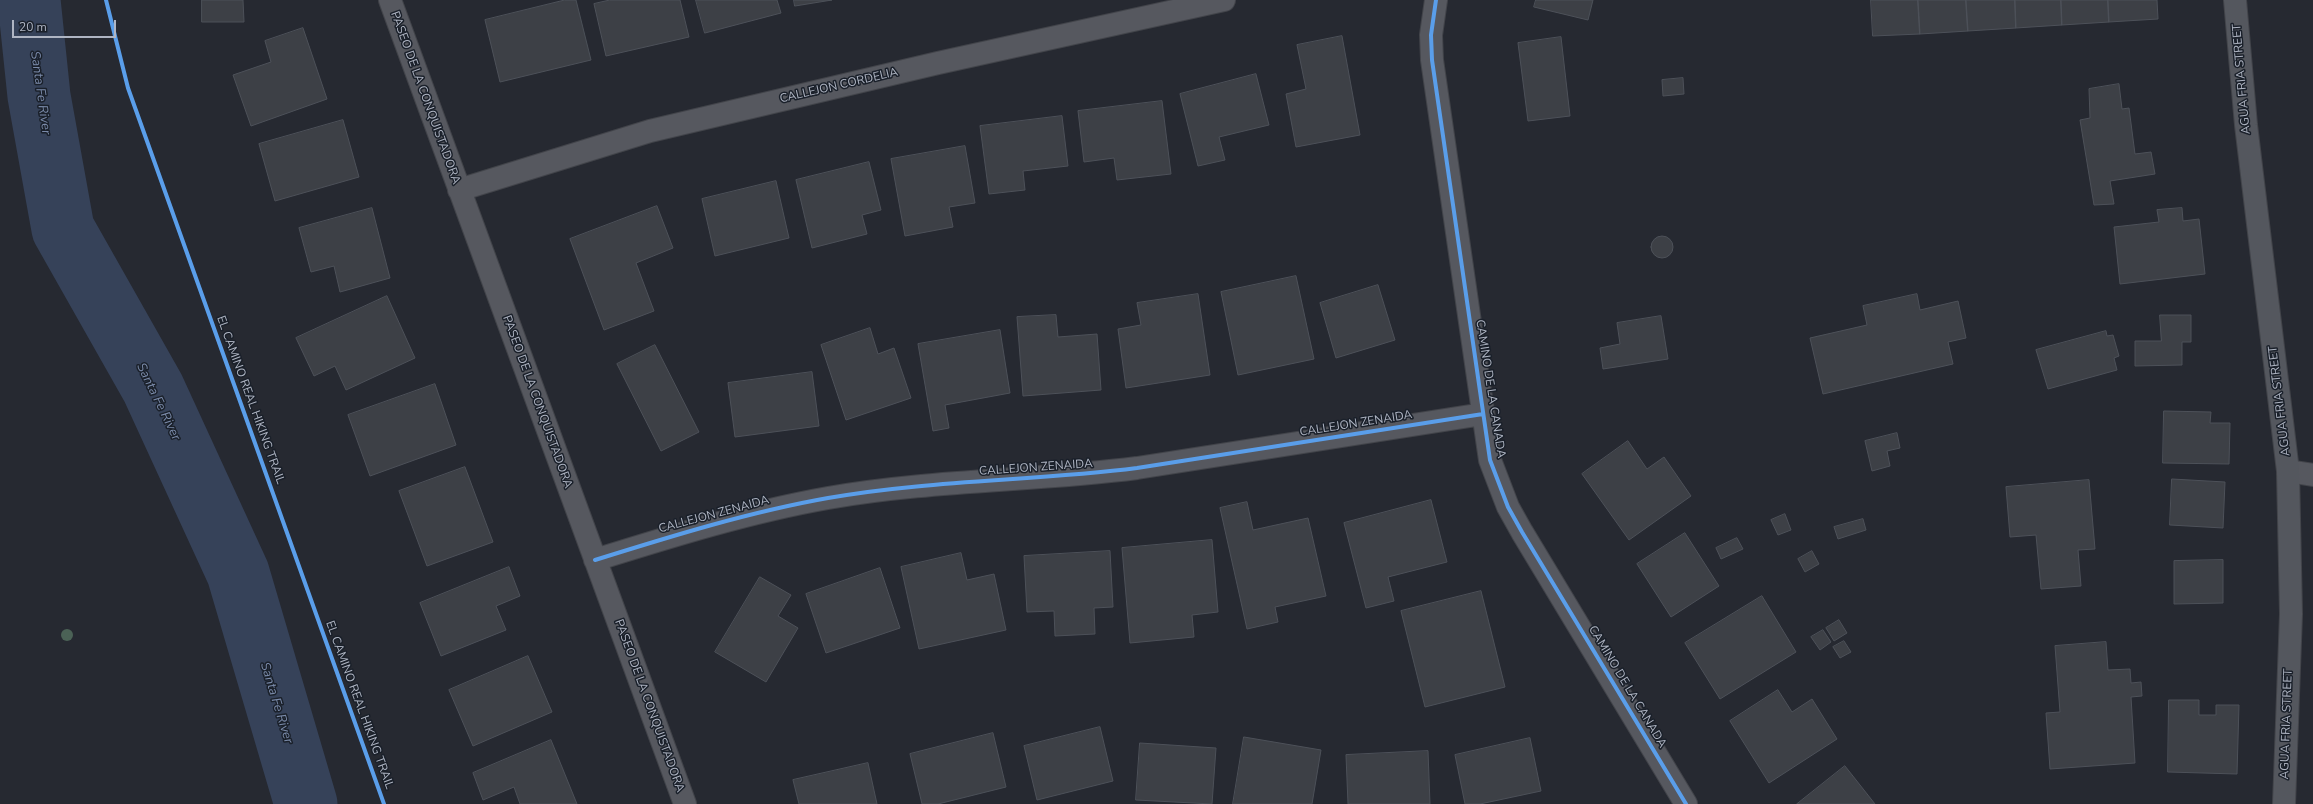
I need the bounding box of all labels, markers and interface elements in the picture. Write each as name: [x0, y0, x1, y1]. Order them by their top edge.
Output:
street label: PASEO DE LA CONQUISTADORA: [387, 10, 463, 186]
scale bar: [14, 12, 118, 38]
text: 20 m: [19, 19, 47, 35]
street label: AGUA FRIA STREET: [2230, 23, 2254, 135]
water label: Santa Fe River: [26, 50, 54, 136]
street label: CALLEJON CORDELIA: [778, 65, 900, 107]
street label: EL CAMINO REAL HIKING TRAIL: [213, 314, 287, 486]
street label: PASEO DE LA CONQUISTADORA: [499, 314, 575, 490]
street label: CAMINO DE LA CANADA: [1472, 319, 1508, 459]
street label: AGUA FRIA STREET: [2266, 345, 2294, 457]
water label: Santa Fe River: [133, 361, 183, 443]
street label: CALLEJON ZENAIDA: [1299, 408, 1413, 440]
street label: CALLEJON ZENAIDA: [979, 457, 1093, 479]
street label: CALLEJON ZENAIDA: [657, 493, 771, 537]
street label: PASEO DE LA CONQUISTADORA: [611, 618, 687, 794]
street label: EL CAMINO REAL HIKING TRAIL: [322, 619, 396, 791]
street label: CAMINO DE LA CANADA: [1585, 623, 1669, 751]
water label: Santa Fe River: [256, 661, 296, 745]
street label: AGUA FRIA STREET: [2278, 668, 2296, 780]

